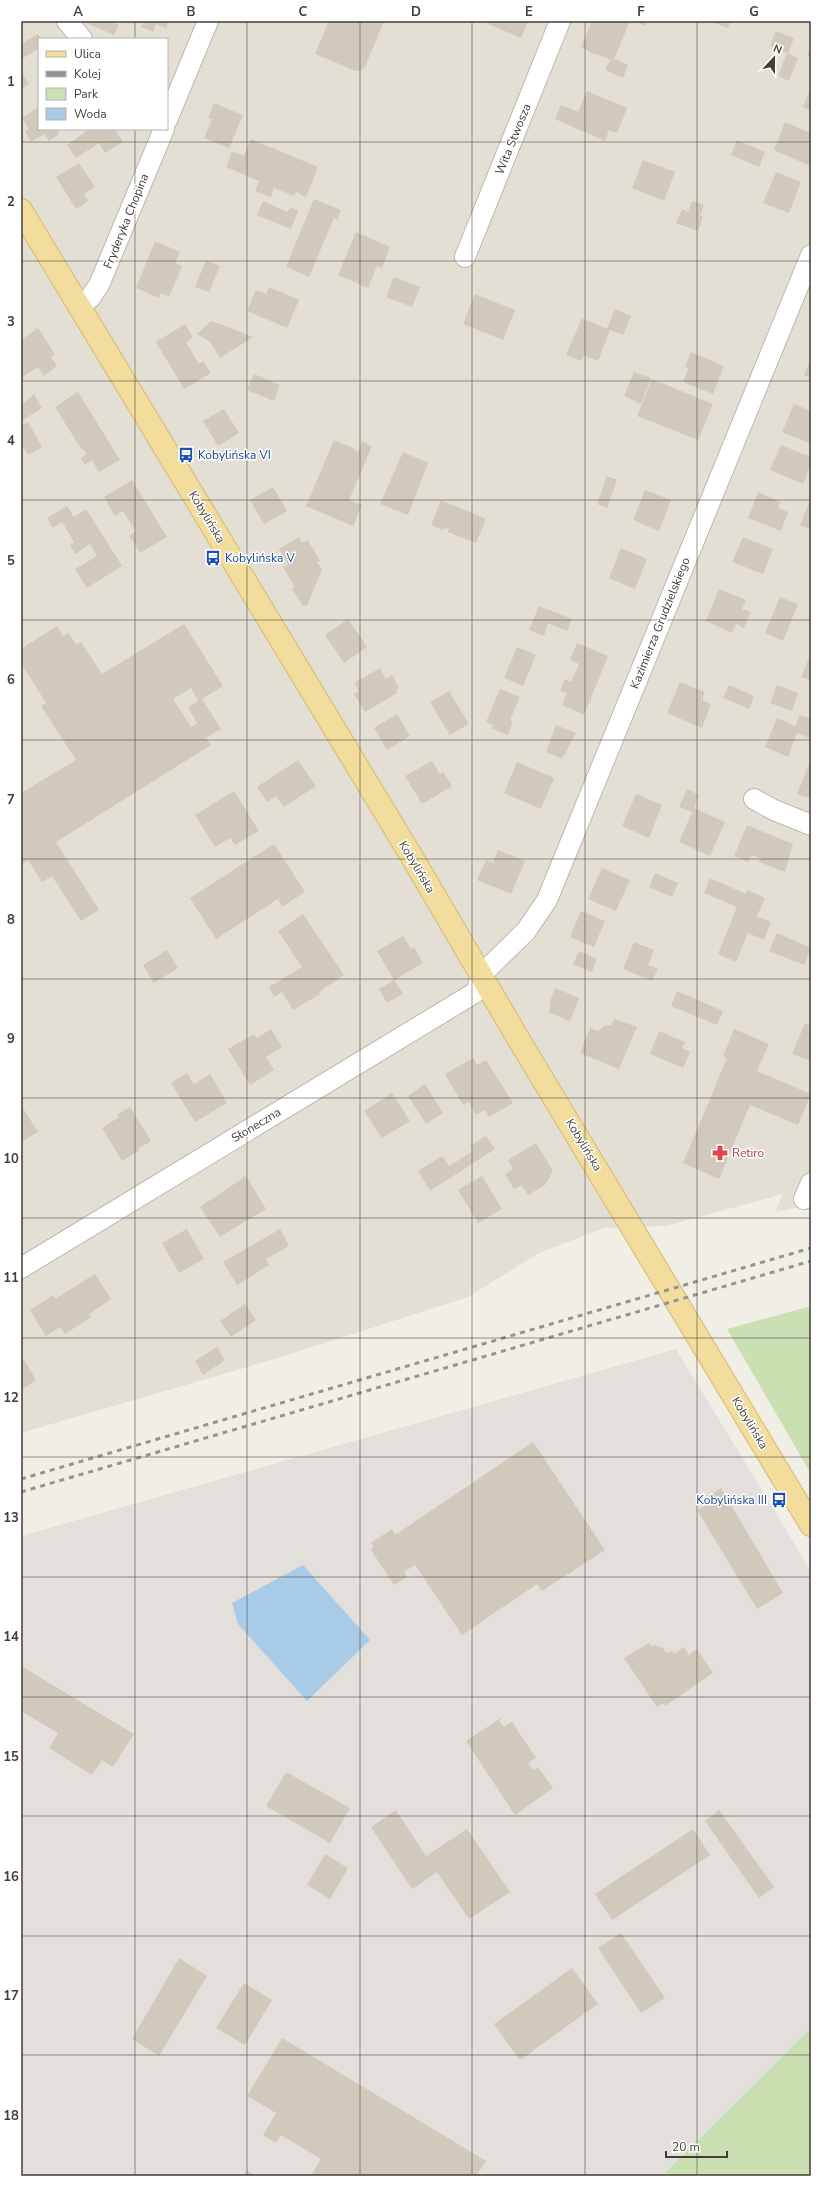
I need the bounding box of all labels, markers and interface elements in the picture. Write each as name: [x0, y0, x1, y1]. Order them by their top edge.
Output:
text: A: [73, 3, 83, 21]
text: B: [187, 3, 196, 21]
text: C: [299, 3, 308, 21]
text: D: [411, 3, 421, 21]
text: E: [525, 3, 533, 21]
text: F: [637, 3, 645, 21]
text: G: [749, 3, 759, 21]
legend: [38, 38, 168, 130]
north arrow: [754, 38, 794, 78]
text: N: [771, 41, 784, 58]
text: Ulica: [74, 46, 101, 62]
text: Kolej: [74, 66, 101, 82]
text: 1: [7, 73, 15, 91]
text: Park: [74, 86, 99, 102]
street label: Wita Stwosza: [491, 101, 535, 177]
text: Woda: [74, 106, 107, 122]
street label: Fryderyka Chopina: [100, 171, 152, 271]
text: 2: [7, 193, 15, 211]
text: 3: [7, 313, 15, 331]
text: 4: [7, 432, 15, 450]
bus stop icon: Kobylińska VI: [177, 446, 195, 464]
place label: Kobylińska VI: [198, 447, 271, 463]
street label: Kobylińska: [185, 488, 229, 546]
bus stop icon: Kobylińska V: [204, 549, 222, 567]
place label: Kobylińska V: [225, 550, 295, 566]
text: 5: [7, 552, 15, 570]
street label: Kazimierza Grudzielskiego: [626, 555, 694, 691]
text: 6: [7, 671, 15, 689]
text: 7: [7, 791, 15, 809]
street label: Kobylińska: [395, 838, 439, 896]
text: 8: [7, 911, 15, 929]
text: 9: [7, 1030, 15, 1048]
street label: Słoneczna: [228, 1104, 284, 1146]
street label: Kobylińska: [562, 1116, 606, 1174]
pharmacy icon: Retiro: [711, 1144, 729, 1162]
place label: Retiro: [732, 1145, 764, 1161]
text: 10: [3, 1150, 19, 1168]
text: 11: [3, 1269, 19, 1287]
text: 12: [3, 1389, 19, 1407]
street label: Kobylińska: [728, 1394, 772, 1452]
bus stop icon: Kobylińska III: [770, 1491, 788, 1509]
place label: Kobylińska III: [696, 1492, 767, 1508]
text: 13: [3, 1509, 19, 1527]
text: 14: [3, 1628, 19, 1646]
text: 15: [3, 1748, 19, 1766]
text: 16: [3, 1868, 19, 1886]
text: 17: [3, 1987, 19, 2005]
text: 18: [3, 2107, 19, 2125]
scale bar: [666, 2133, 727, 2159]
text: 20 m: [672, 2139, 700, 2155]

